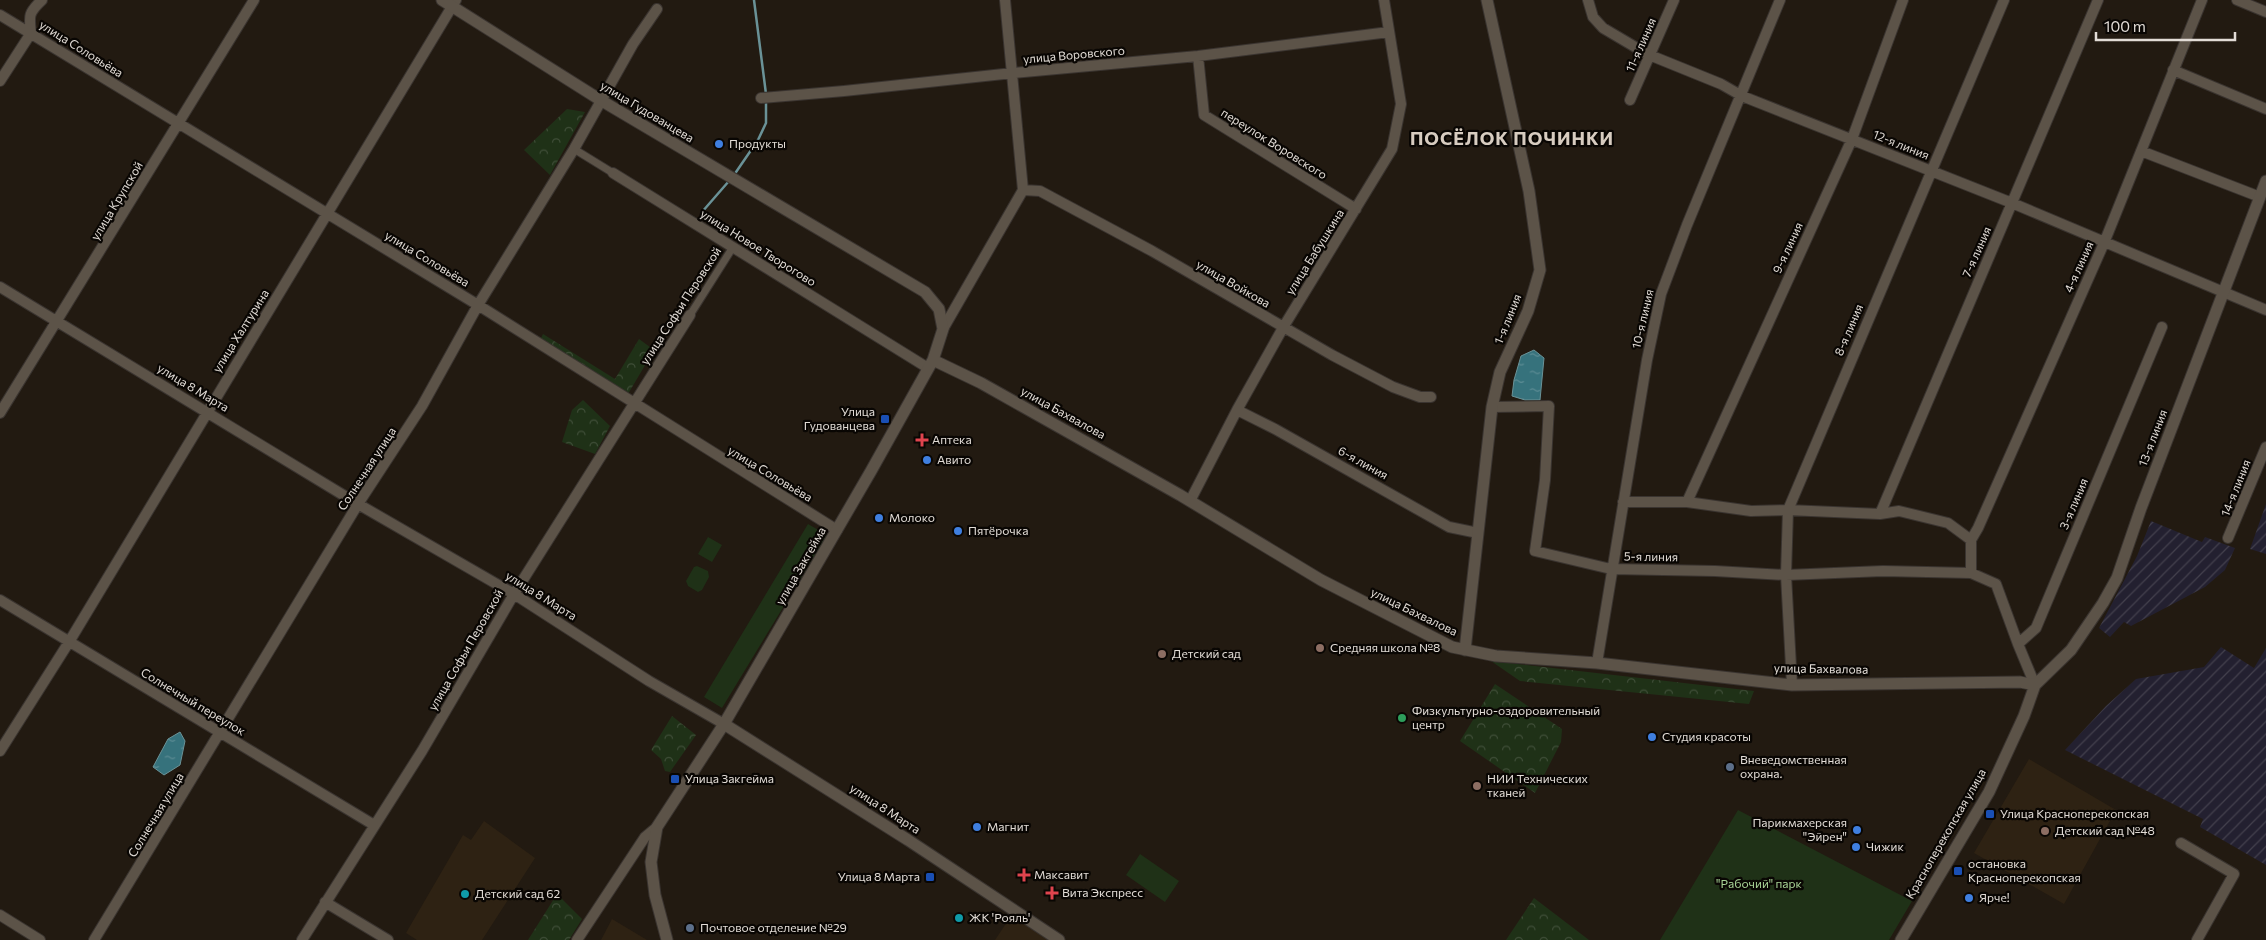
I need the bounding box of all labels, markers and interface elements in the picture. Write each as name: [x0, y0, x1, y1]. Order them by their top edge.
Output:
scale bar: [2096, 10, 2235, 42]
street label: 11-я линия: [1622, 15, 1658, 74]
street label: улица Соловьёва: [37, 17, 126, 80]
text: 100 m: [2104, 17, 2146, 35]
street label: улица Воровского: [1022, 43, 1125, 65]
street label: улица Гудованцева: [598, 78, 697, 145]
street label: переулок Воровского: [1219, 105, 1330, 181]
street label: 12-я линия: [1871, 126, 1931, 162]
district label: ПОСЁЛОК ПОЧИНКИ: [1410, 127, 1614, 149]
place label: Продукты: [729, 136, 786, 150]
marker: Продукты: [713, 138, 725, 150]
street label: улица Крупской: [87, 159, 145, 242]
street label: улица Новое Творогово: [698, 206, 819, 289]
street label: улица Бабушкина: [1282, 206, 1346, 297]
street label: 9-я линия: [1769, 220, 1805, 275]
street label: 7-я линия: [1959, 224, 1993, 279]
street label: улица Соловьёва: [383, 227, 472, 289]
street label: 4-я линия: [2061, 239, 2096, 294]
street label: улица Софьи Перовской: [637, 244, 723, 367]
street label: улица Войкова: [1194, 256, 1273, 310]
street label: улица Халтурина: [209, 286, 271, 375]
street label: 10-я линия: [1628, 288, 1656, 350]
street label: 1-я линия: [1491, 292, 1523, 346]
street label: 8-я линия: [1831, 302, 1865, 358]
street label: улица 8 Марта: [155, 360, 232, 414]
street label: улица Бахвалова: [1019, 383, 1108, 441]
place label: Улица Гудованцева: [804, 404, 875, 432]
street label: 13-я линия: [2135, 407, 2169, 468]
marker: Улица Гудованцева: [879, 413, 891, 425]
street label: Солнечная улица: [334, 424, 398, 513]
place label: Аптека: [932, 432, 972, 446]
marker: Аптека: [916, 434, 928, 446]
street label: улица Соловьёва: [726, 442, 815, 504]
street label: 6-я линия: [1336, 443, 1391, 482]
place label: Авито: [937, 452, 971, 466]
marker: Авито: [921, 454, 933, 466]
street label: 14-я линия: [2217, 457, 2253, 518]
street label: 3-я линия: [2056, 476, 2090, 531]
place label: Молоко: [889, 510, 935, 524]
marker: Молоко: [873, 512, 885, 524]
place label: Пятёрочка: [968, 523, 1028, 537]
street label: улица Закгейма: [772, 524, 828, 607]
marker: Пятёрочка: [952, 525, 964, 537]
street label: 5-я линия: [1624, 549, 1678, 563]
street label: улица 8 Марта: [503, 568, 580, 623]
street label: улица Бахвалова: [1369, 584, 1460, 638]
street label: улица Софьи Перовской: [425, 587, 506, 712]
place label: Средняя школа №8: [1330, 640, 1440, 654]
marker: Средняя школа №8: [1314, 642, 1326, 654]
place label: Детский сад: [1172, 646, 1241, 660]
marker: Детский сад: [1156, 648, 1168, 660]
street label: улица Бахвалова: [1774, 660, 1868, 676]
street label: Солнечный переулок: [139, 664, 249, 738]
place label: Физкультурно-оздоровительный центр: [1412, 703, 1600, 731]
marker: Физкультурно-оздоровительный центр: [1396, 712, 1408, 724]
place label: Студия красоты: [1662, 729, 1751, 743]
marker: Студия красоты: [1646, 731, 1658, 743]
place label: Вневедомственная охрана.: [1740, 752, 1847, 780]
marker: Вневедомственная охрана.: [1724, 761, 1736, 773]
street label: Красноперекопская улица: [1902, 766, 1988, 901]
street label: Солнечная улица: [124, 770, 186, 859]
place label: Улица Закгейма: [685, 771, 774, 785]
place label: НИИ Технических тканей: [1487, 771, 1589, 799]
marker: Улица Закгейма: [669, 773, 681, 785]
street label: улица 8 Марта: [848, 780, 923, 836]
marker: НИИ Технических тканей: [1471, 780, 1483, 792]
place label: Улица Красноперекопская: [2000, 806, 2149, 820]
marker: Улица Красноперекопская: [1984, 808, 1996, 820]
place label: Парикмахерская "Эйрен": [1752, 815, 1847, 843]
place label: Магнит: [987, 819, 1030, 833]
marker: Магнит: [971, 821, 983, 833]
place label: Детский сад №48: [2055, 823, 2155, 837]
marker: Парикмахерская "Эйрен": [1851, 824, 1863, 836]
marker: Детский сад №48: [2039, 825, 2051, 837]
place label: Чижик: [1866, 839, 1904, 853]
marker: Чижик: [1850, 841, 1862, 853]
place label: остановка Красноперекопская: [1968, 856, 2081, 884]
marker: остановка Красноперекопская: [1952, 865, 1964, 877]
place label: Максавит: [1034, 867, 1089, 881]
place label: Улица 8 Марта: [838, 869, 920, 883]
marker: Максавит: [1018, 869, 1030, 881]
marker: Улица 8 Марта: [924, 871, 936, 883]
park label: "Рабочий" парк: [1716, 876, 1803, 890]
place label: Вита Экспресс: [1062, 885, 1143, 899]
place label: Детский сад 62: [475, 886, 560, 900]
marker: Вита Экспресс: [1046, 887, 1058, 899]
marker: Детский сад 62: [459, 888, 471, 900]
place label: Ярче!: [1979, 890, 2010, 904]
marker: Ярче!: [1963, 892, 1975, 904]
place label: ЖК 'Рояль': [969, 910, 1030, 924]
marker: ЖК 'Рояль': [953, 912, 965, 924]
place label: Почтовое отделение №29: [700, 920, 847, 934]
marker: Почтовое отделение №29: [684, 922, 696, 934]

